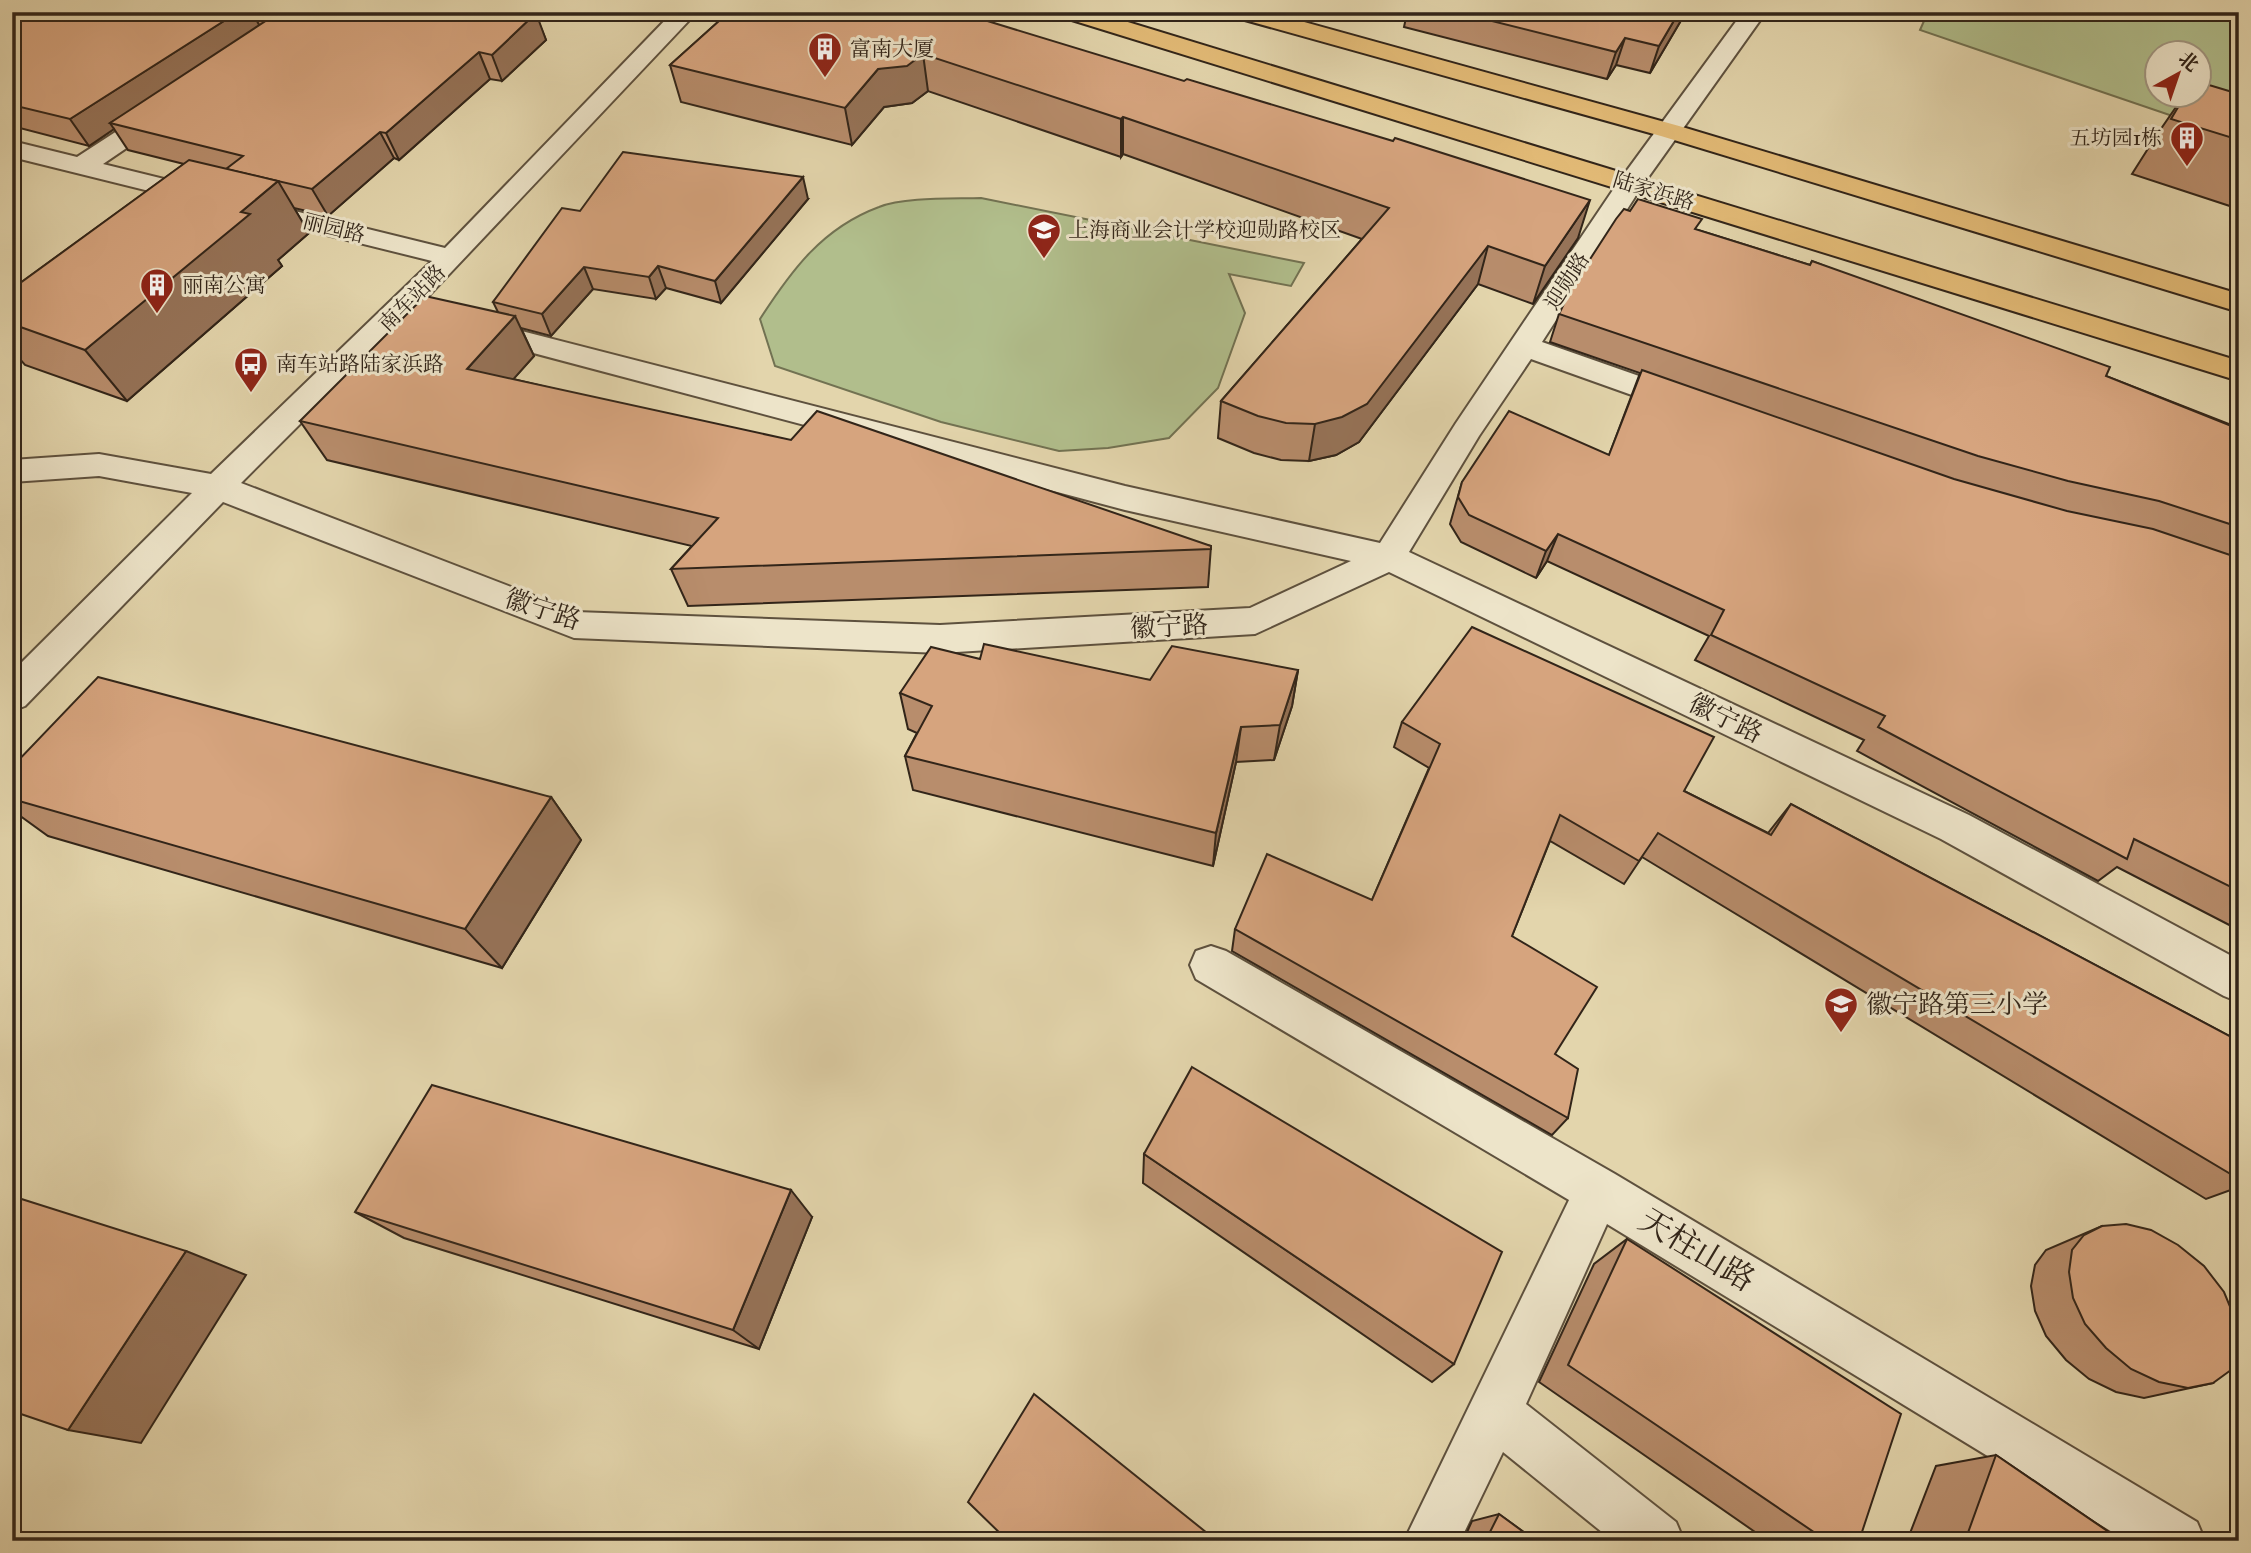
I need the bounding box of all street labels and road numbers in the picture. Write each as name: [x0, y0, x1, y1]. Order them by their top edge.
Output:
street label: 陆家浜路: [1610, 166, 1698, 216]
street label: 丽园路: [300, 208, 368, 248]
street label: 迎勋路: [1539, 248, 1595, 314]
street label: 南车站路: [373, 259, 451, 337]
street label: 徽宁路: [501, 582, 585, 636]
street label: 徽宁路: [1129, 608, 1209, 644]
street label: 徽宁路: [1684, 687, 1768, 749]
street label: 天柱山路: [1632, 1200, 1762, 1300]

